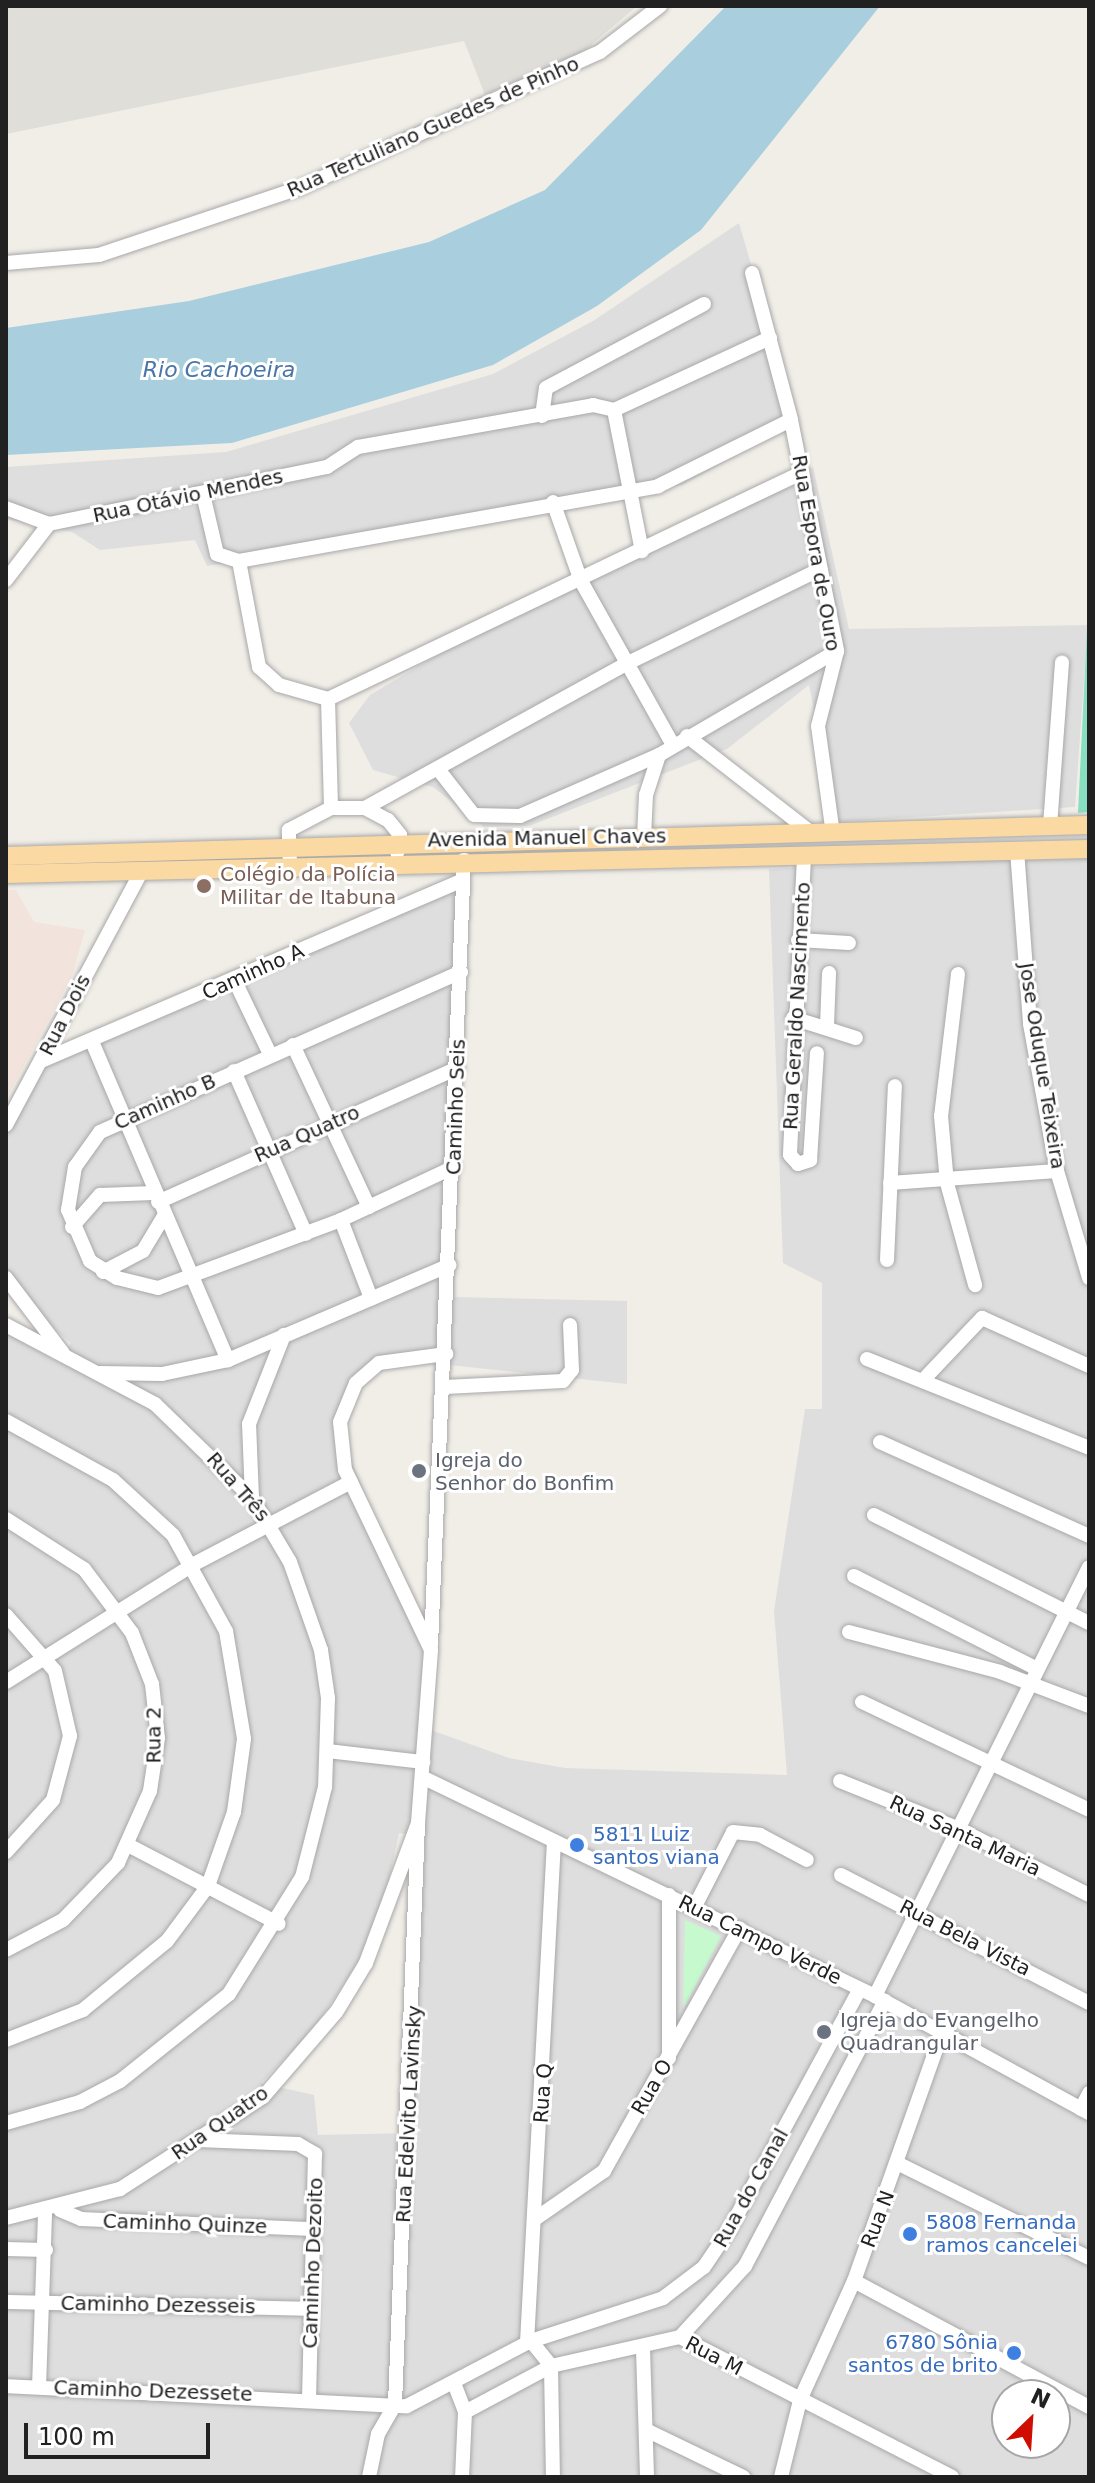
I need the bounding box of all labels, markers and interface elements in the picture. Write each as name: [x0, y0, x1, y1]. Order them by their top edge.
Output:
street label: Rua Tertuliano Guedes de Pinho: [283, 52, 583, 202]
water label: Rio Cachoeira: [143, 357, 295, 383]
street label: Rua Espora de Ouro: [787, 453, 845, 653]
street label: Rua Otávio Mendes: [91, 464, 285, 528]
street label: Avenida Manuel Chaves: [427, 824, 667, 852]
place label: Colégio da Polícia Militar de Itabuna: [220, 862, 396, 909]
marker: Colégio da Polícia Militar de Itabuna: [195, 877, 213, 895]
street label: Rua Geraldo Nascimento: [779, 881, 815, 1131]
street label: Caminho A: [198, 939, 308, 1005]
street label: Jose Oduque Teixeira: [1014, 961, 1070, 1171]
street label: Rua Dois: [34, 970, 96, 1060]
street label: Caminho Seis: [442, 1039, 470, 1175]
street label: Caminho B: [110, 1069, 220, 1135]
street label: Rua Quatro: [251, 1100, 363, 1168]
street label: Rua Três: [201, 1447, 275, 1527]
place label: Igreja do Senhor do Bonfim: [435, 1448, 614, 1495]
marker: Igreja do Senhor do Bonfim: [410, 1462, 428, 1480]
street label: Rua 2: [142, 1706, 166, 1764]
street label: Rua Santa Maria: [886, 1790, 1044, 1882]
place label: 5811 Luiz santos viana: [593, 1822, 720, 1869]
marker: 5811 Luiz santos viana: [568, 1836, 586, 1854]
street label: Rua Campo Verde: [674, 1890, 846, 1990]
street label: Rua Bela Vista: [895, 1895, 1035, 1981]
street label: Rua Edelvito Lavinsky: [391, 2005, 427, 2223]
place label: Igreja do Evangelho Quadrangular: [840, 2008, 1039, 2055]
marker: Igreja do Evangelho Quadrangular: [815, 2023, 833, 2041]
street label: Rua O: [627, 2055, 677, 2119]
street label: Rua Q: [529, 2062, 557, 2124]
street label: Rua Quatro: [167, 2081, 273, 2165]
street label: Rua do Canal: [708, 2124, 794, 2252]
street label: Caminho Dezoito: [298, 2177, 328, 2349]
street label: Rua N: [856, 2187, 900, 2251]
street label: Caminho Quinze: [102, 2209, 268, 2239]
place label: 5808 Fernanda ramos cancelei: [926, 2210, 1078, 2257]
marker: 5808 Fernanda ramos cancelei: [901, 2225, 919, 2243]
street label: Caminho Dezesseis: [60, 2291, 256, 2319]
place label: 6780 Sônia santos de brito: [848, 2330, 998, 2377]
street label: Rua M: [681, 2331, 747, 2381]
marker: 6780 Sônia santos de brito: [1005, 2344, 1023, 2362]
street label: Caminho Dezessete: [53, 2376, 253, 2406]
north arrow: [991, 2379, 1071, 2459]
text: N: [1027, 2383, 1054, 2414]
scale bar: [28, 2407, 214, 2457]
text: 100 m: [38, 2423, 115, 2451]

